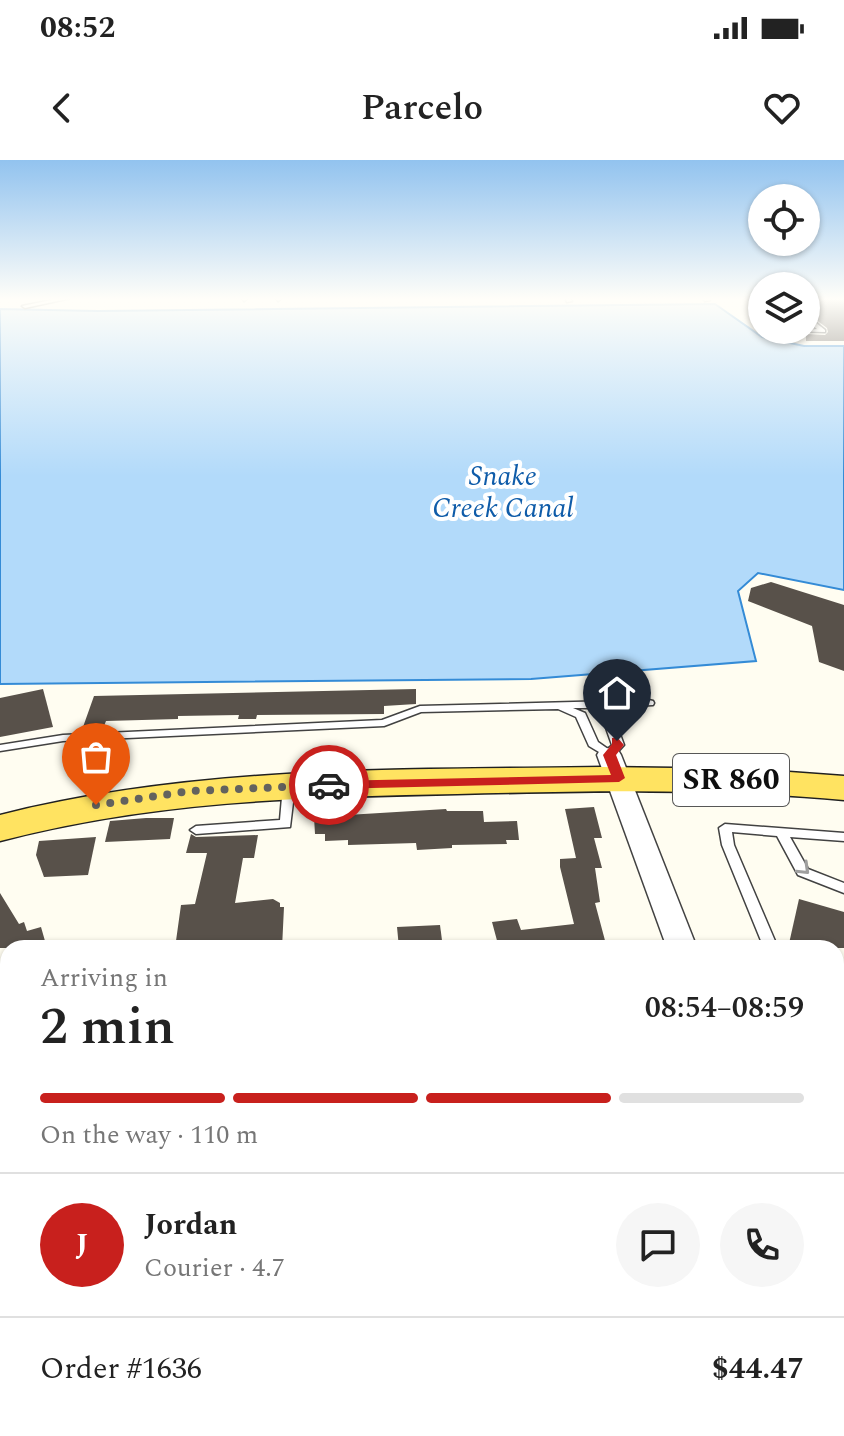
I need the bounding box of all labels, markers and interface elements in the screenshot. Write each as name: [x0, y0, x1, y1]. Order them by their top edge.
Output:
text: 08:52: [40, 5, 115, 51]
text: Parcelo: [361, 81, 483, 136]
icon: back: [40, 86, 84, 130]
icon: heart: [760, 86, 804, 130]
map controls: [748, 184, 820, 344]
button: locate: [748, 184, 820, 256]
button: layers: [748, 272, 820, 344]
water label: Snake Creek Canal: [432, 455, 574, 530]
pin: [583, 659, 651, 741]
icon: home: [595, 671, 639, 715]
pin: [62, 723, 130, 805]
icon: bag: [74, 735, 118, 779]
courier: [289, 745, 369, 825]
road number: SR 860: [673, 754, 789, 806]
icon: car: [307, 763, 351, 807]
one-way arrow: [795, 860, 809, 874]
text: Arriving in: [40, 958, 168, 998]
text: 08:54–08:59: [645, 985, 804, 1031]
text: 2 min: [40, 988, 175, 1067]
text: On the way · 110 m: [40, 1115, 258, 1155]
text: Jordan: [144, 1202, 237, 1248]
button: chat: [616, 1203, 700, 1287]
button: phone: [720, 1203, 804, 1287]
text: J: [76, 1222, 88, 1268]
text: Courier · 4.7: [144, 1248, 285, 1288]
text: Order #1636: [40, 1346, 202, 1392]
text: $44.47: [712, 1346, 804, 1392]

